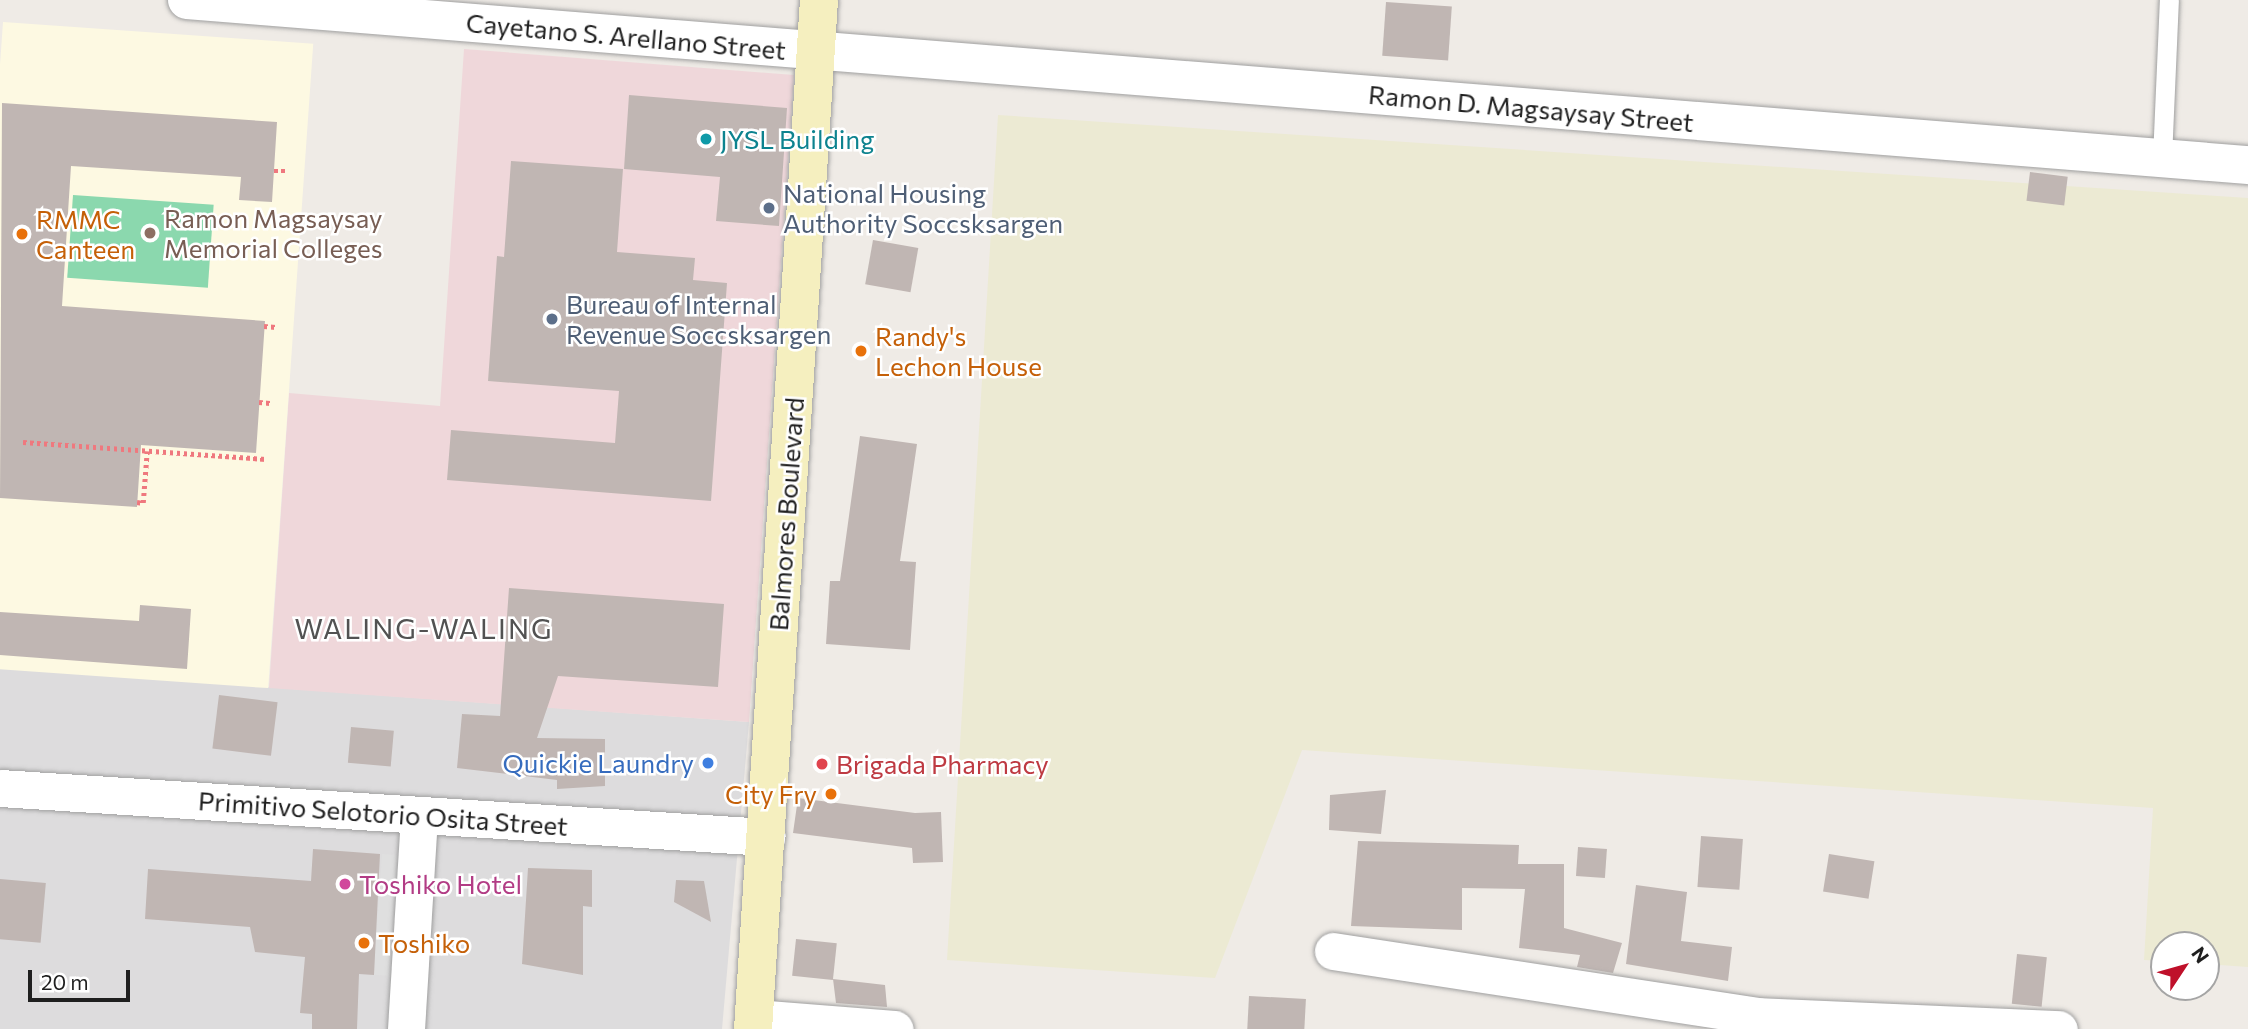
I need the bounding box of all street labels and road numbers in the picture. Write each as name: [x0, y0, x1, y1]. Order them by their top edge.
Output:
street label: Cayetano S. Arellano Street: [465, 6, 787, 66]
street label: Ramon D. Magsaysay Street: [1367, 78, 1695, 138]
street label: Balmores Boulevard: [762, 396, 810, 632]
street label: Primitivo Selotorio Osita Street: [197, 785, 569, 841]

